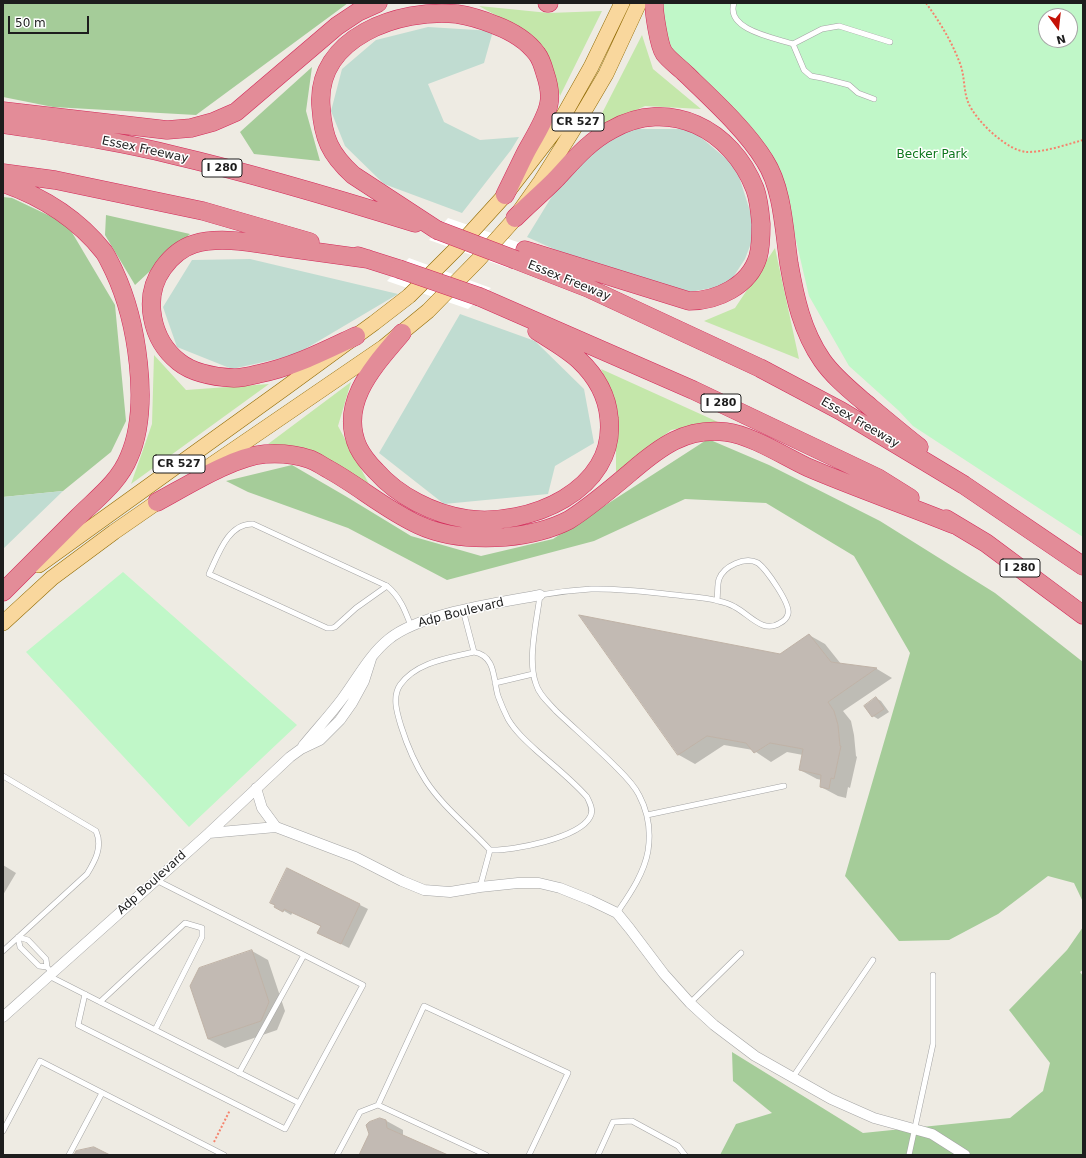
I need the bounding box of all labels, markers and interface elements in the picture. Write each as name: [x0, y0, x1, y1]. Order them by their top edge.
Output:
scale bar: [10, 8, 91, 34]
north arrow: [1038, 8, 1078, 48]
text: 50 m: [15, 16, 46, 30]
text: N: [1055, 32, 1067, 47]
road number: CR 527: [552, 113, 604, 131]
street label: Essex Freeway: [101, 134, 189, 166]
park label: Becker Park: [897, 148, 967, 162]
road number: I 280: [202, 159, 242, 177]
street label: Essex Freeway: [526, 258, 612, 304]
road number: I 280: [701, 394, 741, 412]
street label: Essex Freeway: [818, 395, 902, 451]
road number: CR 527: [153, 455, 205, 473]
road number: I 280: [1000, 559, 1040, 577]
street label: Adp Boulevard: [417, 595, 505, 631]
street label: Adp Boulevard: [115, 848, 189, 918]

